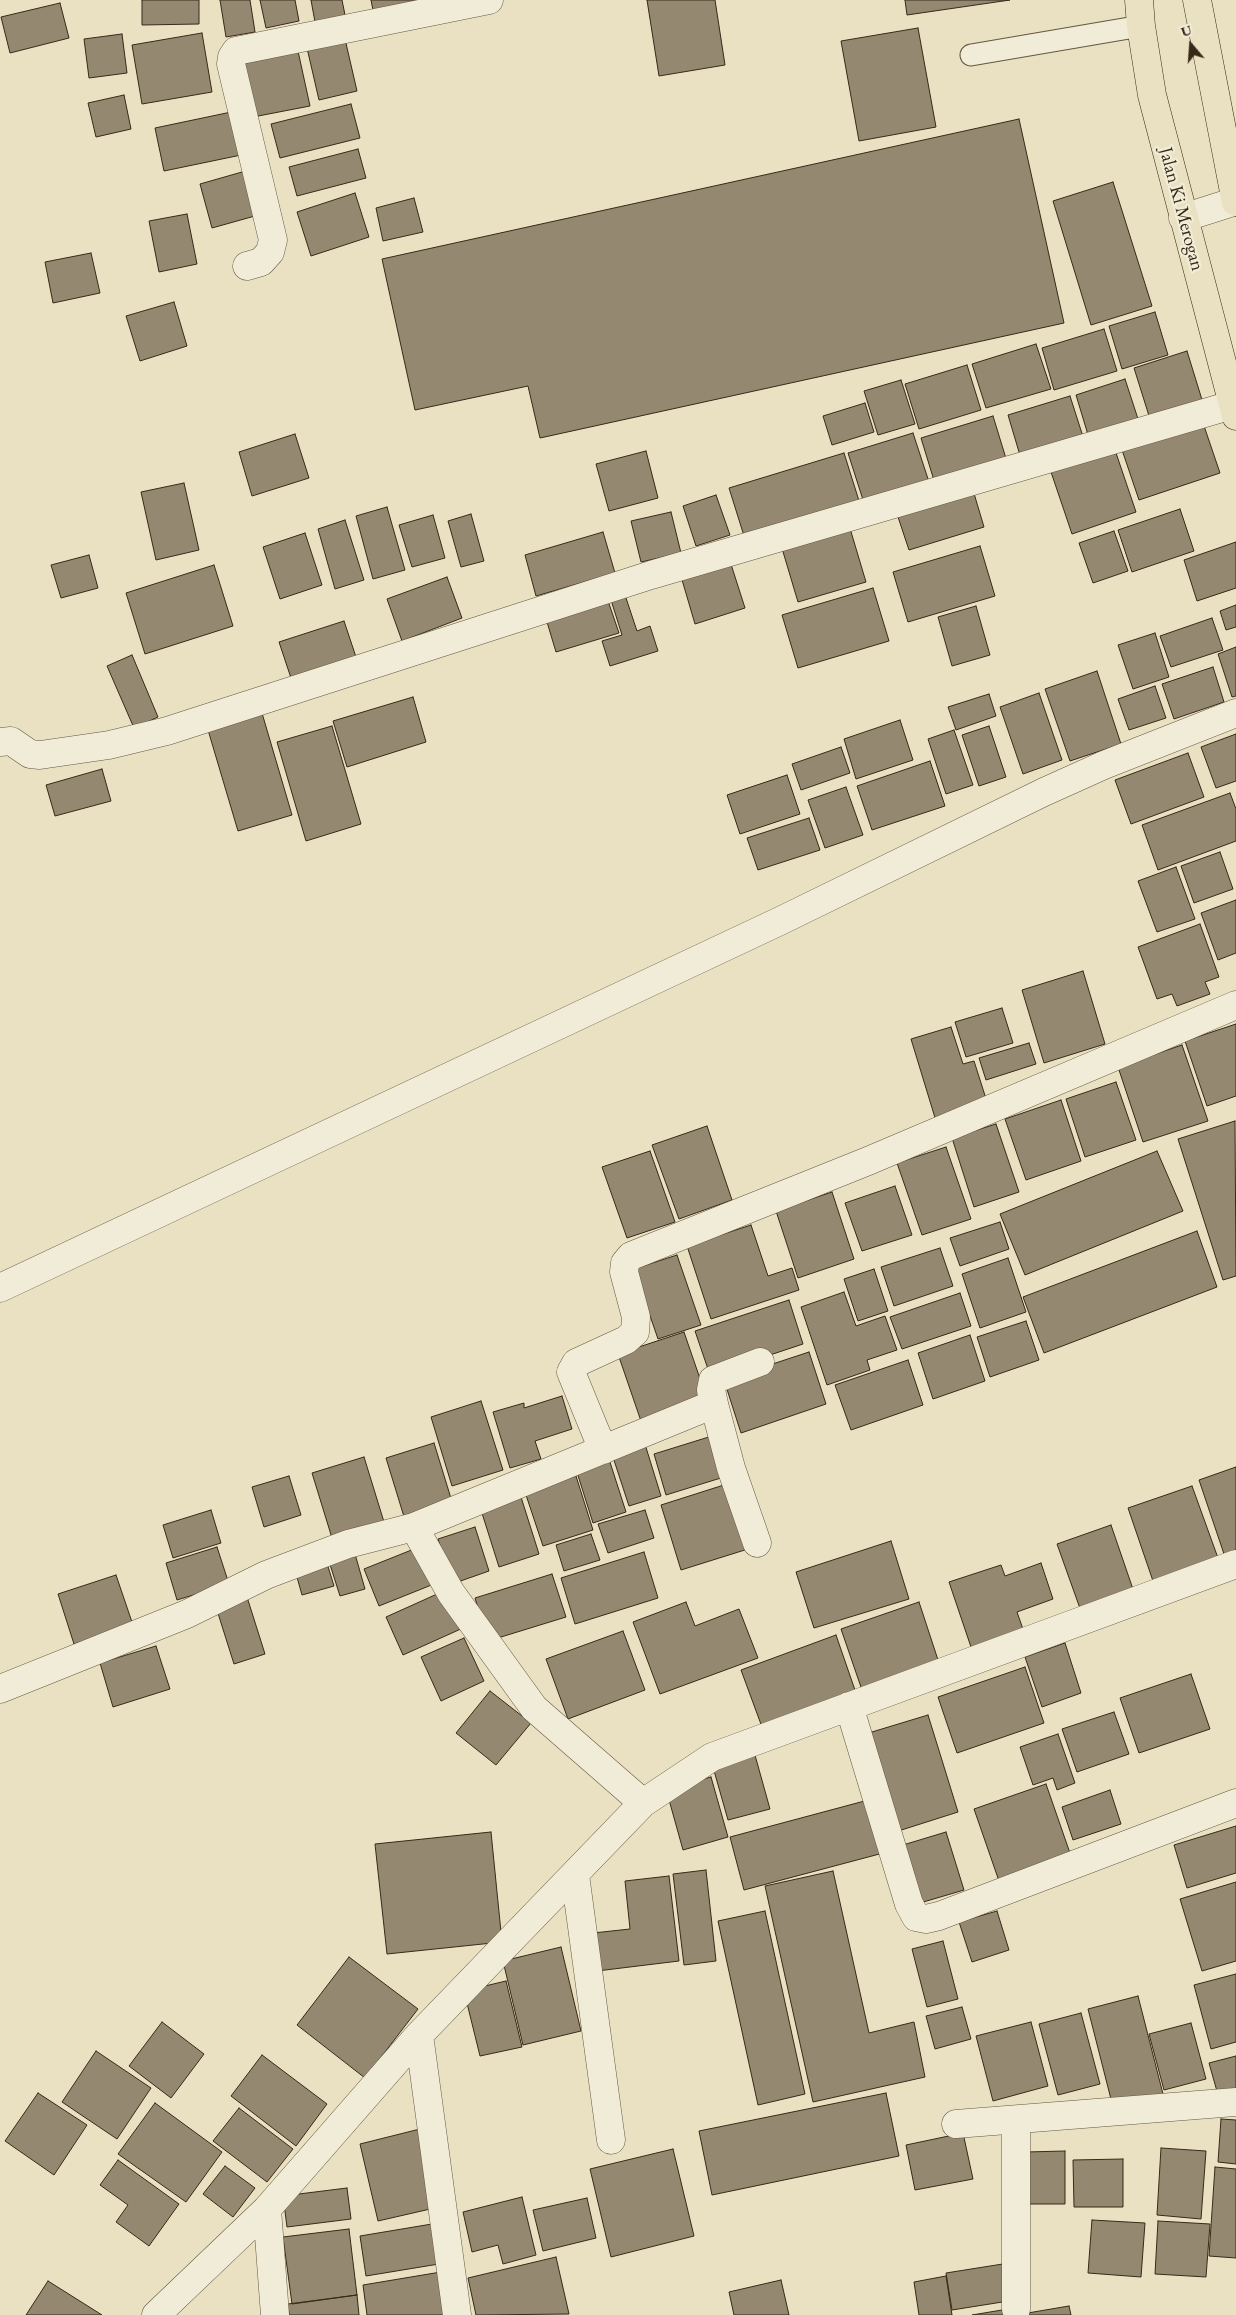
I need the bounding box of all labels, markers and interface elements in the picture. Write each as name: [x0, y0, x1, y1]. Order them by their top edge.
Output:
north arrow: [1166, 20, 1216, 70]
text: U: [1179, 21, 1194, 41]
street label: Jalan Ki Merogan: [1154, 145, 1208, 273]

